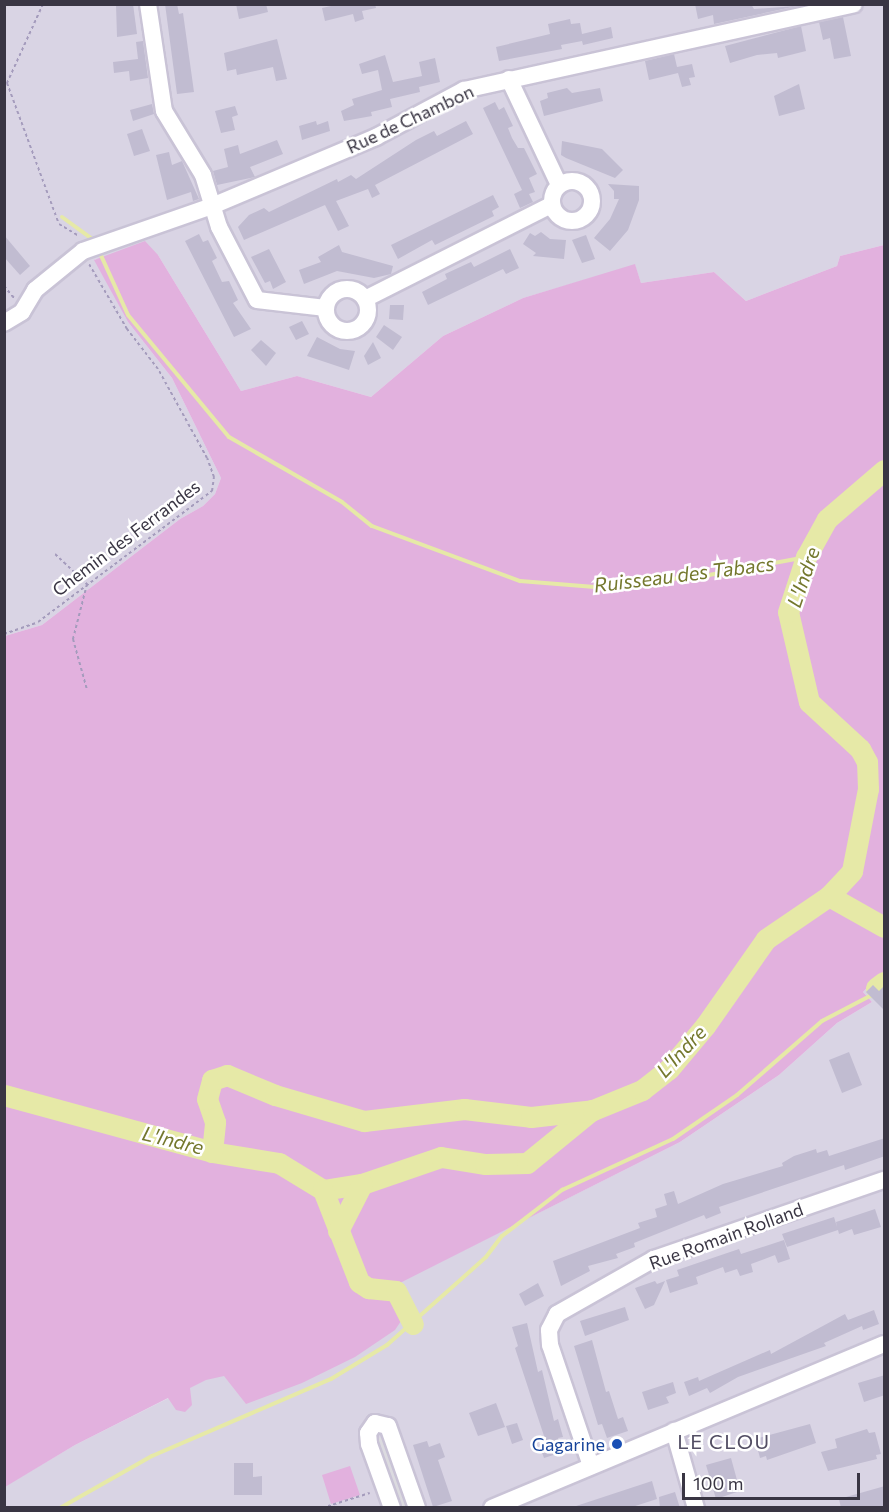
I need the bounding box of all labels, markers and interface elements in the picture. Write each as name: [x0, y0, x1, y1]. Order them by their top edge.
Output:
street label: Rue de Chambon: [343, 80, 477, 158]
street label: Chemin des Ferrandes: [48, 475, 204, 601]
water label: L'Indre: [782, 544, 824, 610]
water label: Ruisseau des Tabacs: [592, 551, 776, 597]
water label: L'Indre: [651, 1020, 711, 1082]
water label: L'Indre: [140, 1121, 206, 1159]
street label: Rue Romain Rolland: [646, 1198, 806, 1274]
district label: LE CLOU: [677, 1429, 771, 1453]
place label: Gagarine: [532, 1433, 605, 1455]
marker: Gagarine: [610, 1437, 624, 1451]
scale bar: [685, 1461, 864, 1499]
text: 100 m: [693, 1472, 743, 1494]

